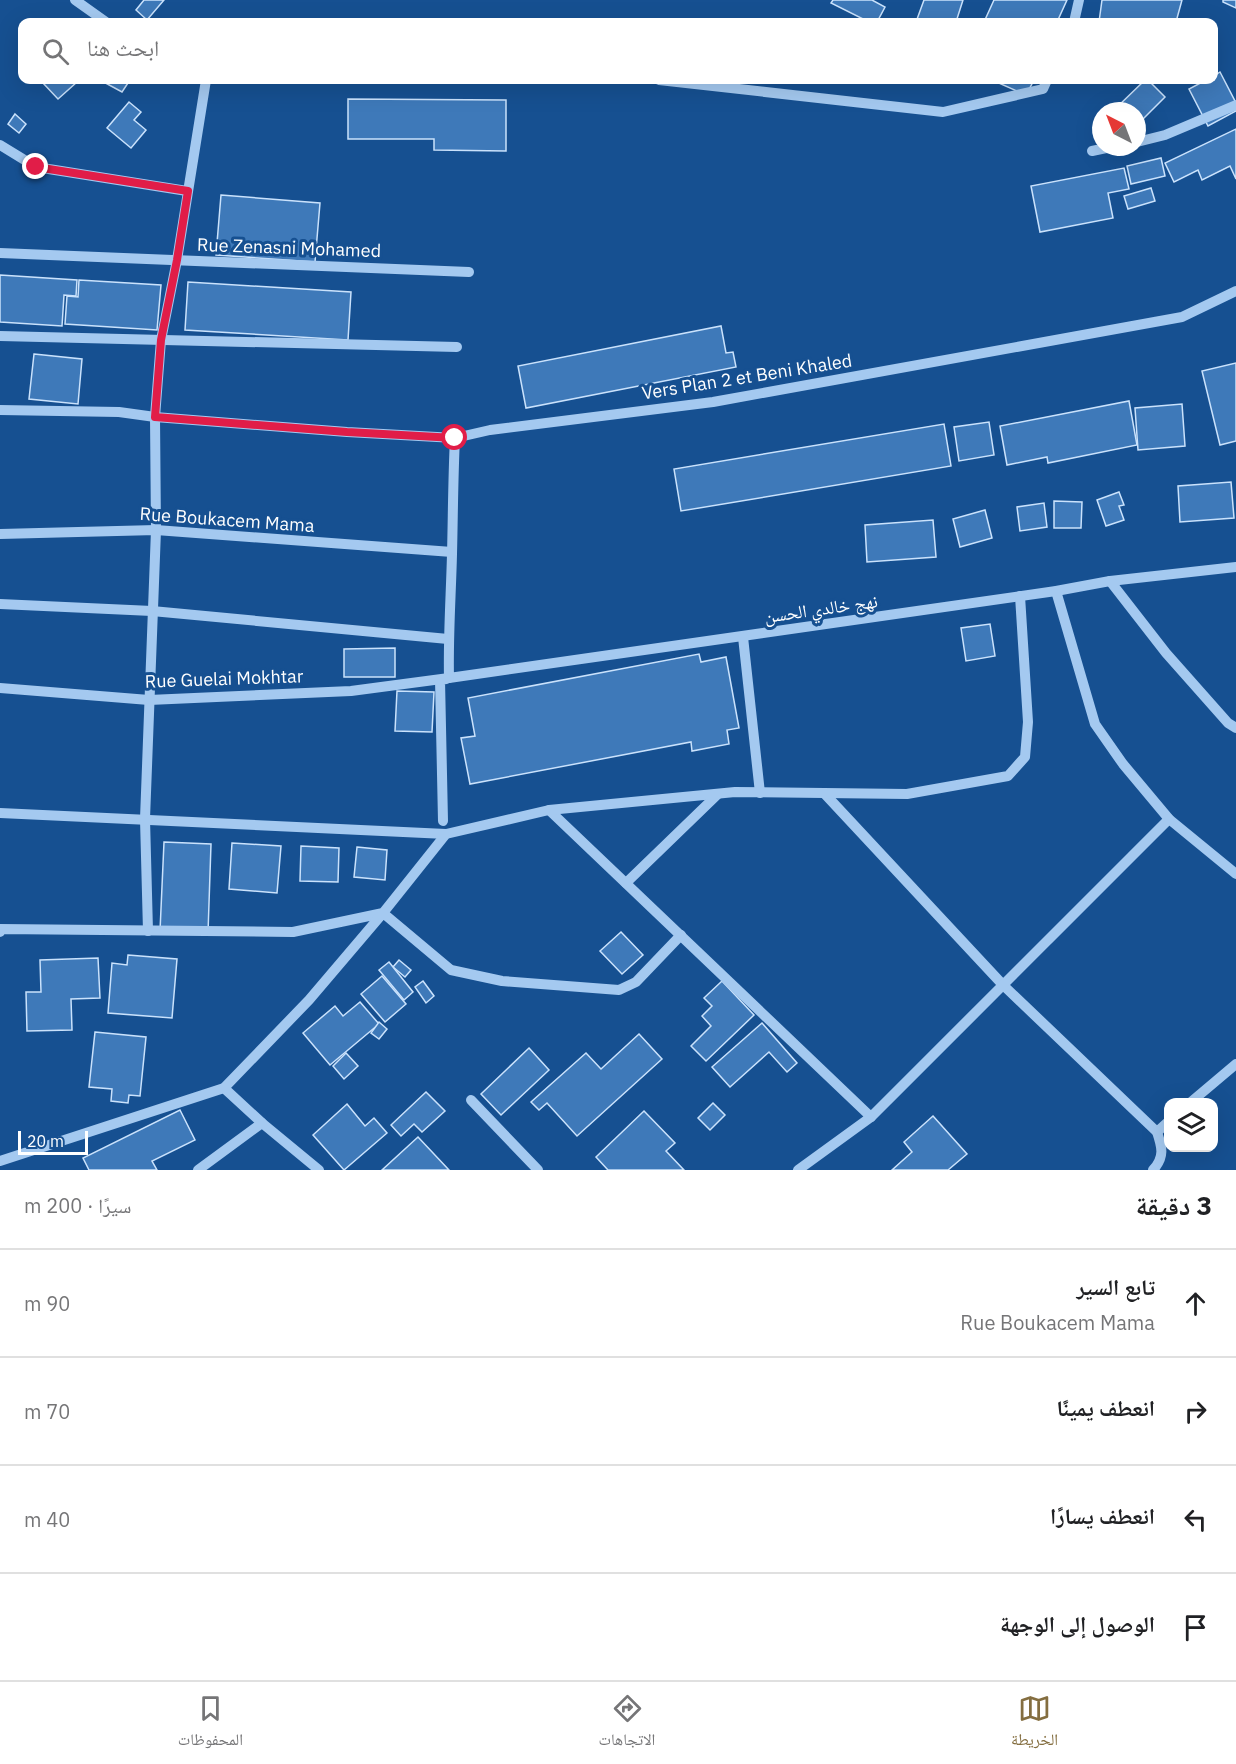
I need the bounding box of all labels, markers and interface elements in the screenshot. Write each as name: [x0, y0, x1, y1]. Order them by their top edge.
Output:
search box: [18, 18, 1218, 84]
text: ابحث هنا: [87, 33, 159, 62]
icon: search: [39, 35, 72, 68]
north arrow: [1092, 102, 1146, 156]
route end: [22, 153, 48, 179]
street label: Rue Zenasni Mohamed: [197, 233, 381, 262]
street label: Vers Plan 2 et Beni Khaled: [640, 349, 854, 404]
route start: [441, 424, 467, 450]
street label: Rue Boukacem Mama: [139, 502, 316, 537]
street label: نهج خالدي الحسن: [763, 589, 880, 631]
street label: Rue Guelai Mokhtar: [144, 664, 304, 693]
map controls: [1164, 1098, 1218, 1152]
button: layers: [1164, 1098, 1218, 1152]
scale bar: [18, 1128, 88, 1156]
text: 20 m: [27, 1131, 64, 1151]
text: 3 دقيقة: [1136, 1188, 1212, 1222]
text: سيرًا · 200 m: [24, 1192, 131, 1219]
text: تابع السير: [1076, 1272, 1155, 1301]
icon: ahead: [1179, 1287, 1212, 1320]
text: 90 m: [24, 1290, 70, 1317]
text: Rue Boukacem Mama: [960, 1309, 1155, 1336]
text: انعطف يمينًا: [1057, 1393, 1155, 1422]
icon: right: [1179, 1395, 1212, 1428]
text: 70 m: [24, 1398, 70, 1425]
text: انعطف يسارًا: [1050, 1501, 1155, 1530]
icon: left: [1179, 1503, 1212, 1536]
text: 40 m: [24, 1506, 70, 1533]
text: الوصول إلى الوجهة: [1000, 1609, 1155, 1638]
icon: arrive: [1179, 1611, 1212, 1644]
tab: المحفوظات: [178, 1692, 243, 1755]
tab: الاتجاهات: [599, 1692, 655, 1755]
tab: الخريطة: [1011, 1692, 1058, 1755]

